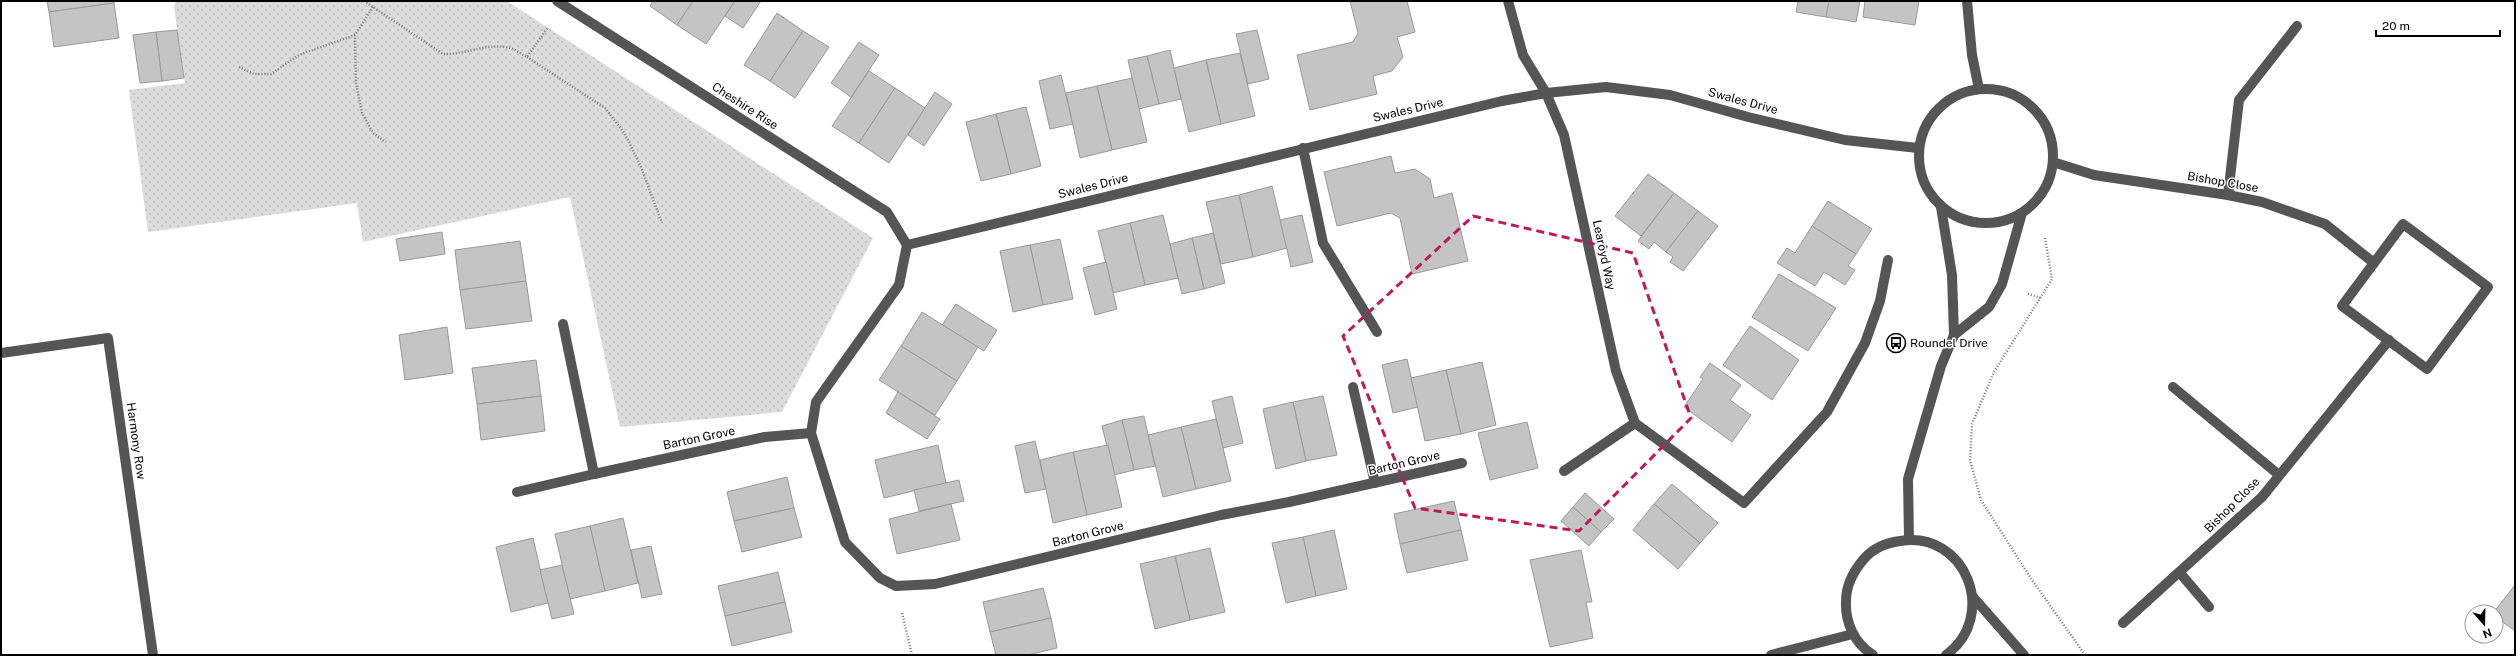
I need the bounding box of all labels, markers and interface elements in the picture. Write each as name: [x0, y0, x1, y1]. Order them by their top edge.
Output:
scale bar: [2376, 12, 2500, 38]
text: 20 m: [2382, 19, 2410, 33]
street label: Cheshire Rise: [709, 79, 781, 133]
street label: Swales Drive: [1707, 85, 1780, 117]
street label: Swales Drive: [1371, 95, 1445, 125]
street label: Bishop Close: [2186, 169, 2260, 195]
street label: Swales Drive: [1057, 170, 1130, 201]
street label: Learoyd Way: [1590, 219, 1618, 292]
bus stop icon: Roundel Drive: [1885, 332, 1907, 354]
place label: Roundel Drive: [1910, 336, 1988, 350]
street label: Harmony Row: [124, 402, 148, 481]
street label: Barton Grove: [662, 424, 736, 452]
street label: Barton Grove: [1367, 448, 1441, 478]
street label: Bishop Close: [2202, 474, 2263, 535]
street label: Barton Grove: [1051, 518, 1125, 550]
north arrow: [2464, 604, 2504, 644]
text: N: [2481, 626, 2494, 641]

